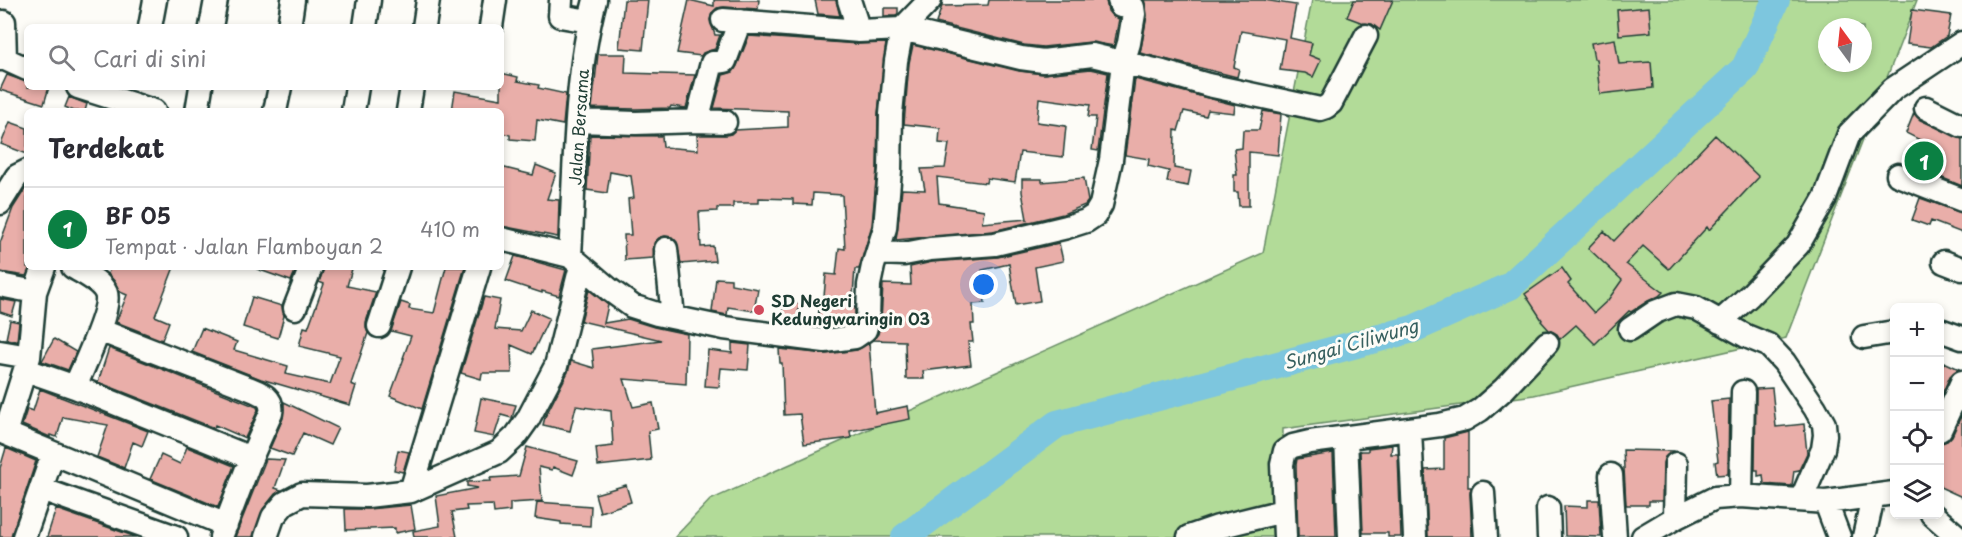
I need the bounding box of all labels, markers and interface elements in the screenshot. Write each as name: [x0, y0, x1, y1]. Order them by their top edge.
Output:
north arrow: [1818, 18, 1872, 72]
search box: [24, 24, 504, 90]
icon: search: [45, 41, 78, 74]
text: Cari di sini: [93, 41, 206, 74]
street label: Jalan Bersama: [562, 68, 594, 186]
text: Terdekat: [48, 128, 165, 167]
pin: 1: [1904, 138, 1944, 184]
text: BF 05: [105, 198, 171, 231]
text: 1: [63, 214, 72, 244]
text: 410 m: [420, 214, 480, 244]
text: Tempat · Jalan Flamboyan 2: [105, 231, 383, 261]
your location: [969, 270, 998, 299]
place label: SD Negeri Kedungwaringin 03: [771, 288, 930, 330]
marker: SD Negeri Kedungwaringin 03: [752, 303, 766, 317]
map controls: [1890, 303, 1944, 519]
button: +: [1890, 303, 1944, 357]
water label: Sungai Ciliwung: [1280, 311, 1423, 376]
button: −: [1890, 357, 1944, 411]
button: locate: [1890, 411, 1944, 465]
button: layers: [1890, 465, 1944, 519]

